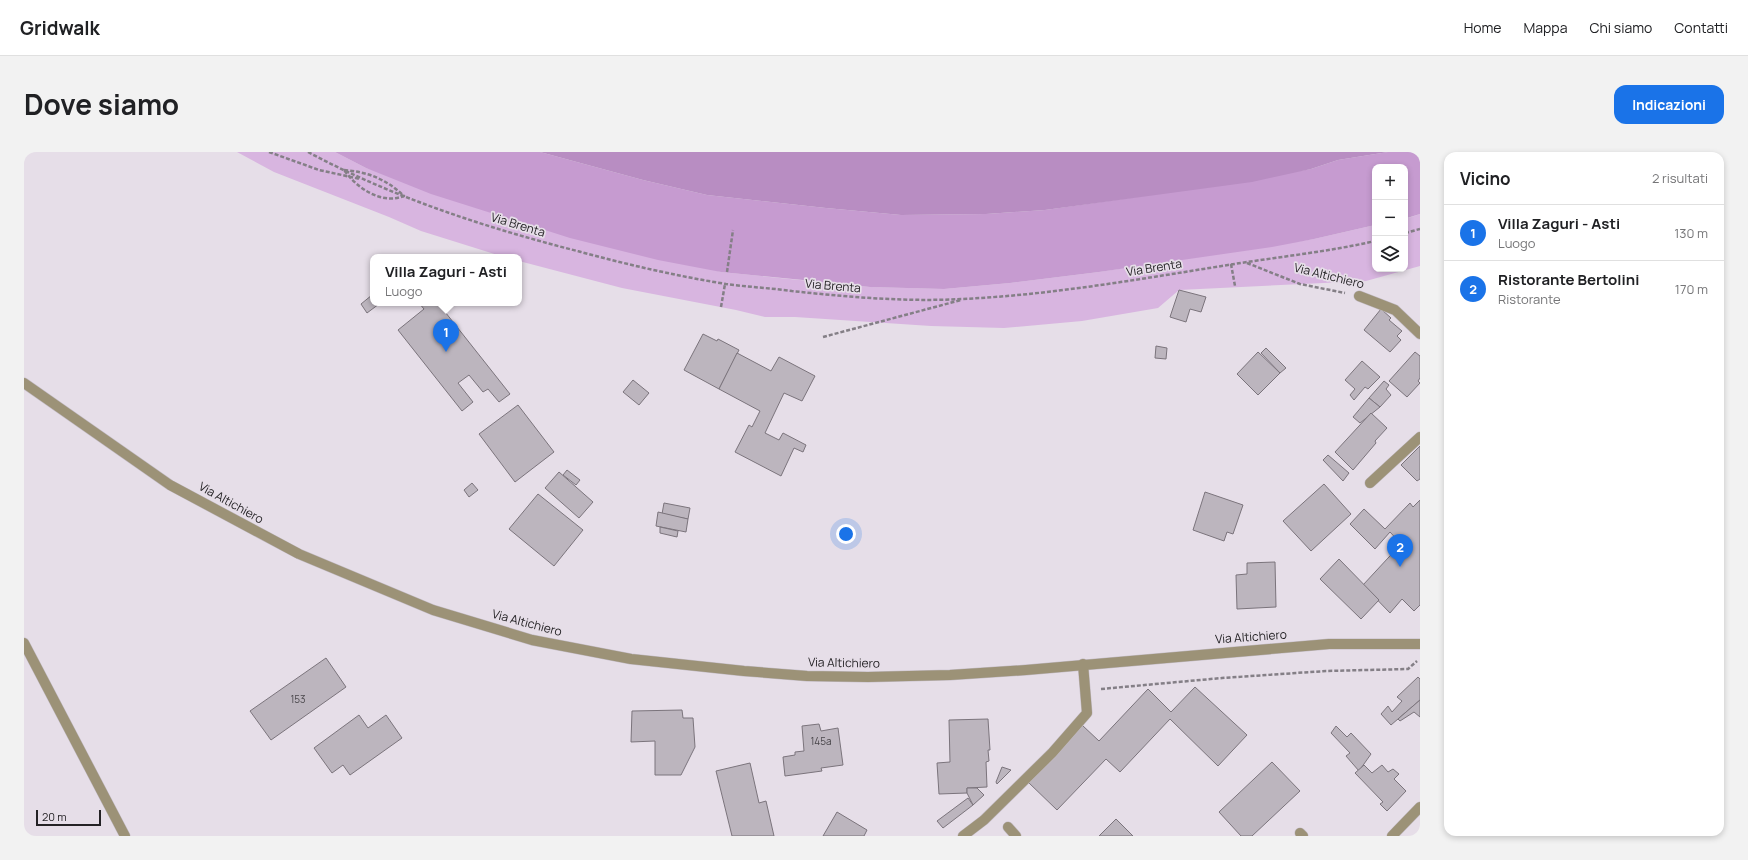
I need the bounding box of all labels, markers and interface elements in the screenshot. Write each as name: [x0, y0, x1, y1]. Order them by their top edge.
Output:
text: Gridwalk: [20, 15, 100, 41]
text: Home: [1464, 18, 1502, 37]
text: Mappa: [1524, 18, 1567, 37]
text: Chi siamo: [1589, 18, 1652, 37]
text: Contatti: [1674, 18, 1728, 37]
text: Dove siamo: [24, 85, 179, 123]
button: Indicazioni: [1614, 85, 1724, 124]
map controls: [1372, 164, 1408, 272]
button: +: [1372, 164, 1408, 200]
text: Vicino: [1460, 167, 1511, 190]
text: 2 risultati: [1652, 169, 1708, 187]
button: −: [1372, 200, 1408, 236]
street label: Via Brenta: [489, 208, 547, 241]
text: Villa Zaguri - Asti: [1498, 213, 1620, 234]
text: 1: [1470, 224, 1476, 242]
text: 130 m: [1674, 224, 1708, 242]
text: Luogo: [1498, 234, 1535, 252]
button: layers: [1372, 236, 1408, 272]
popup: [370, 254, 522, 306]
street label: Via Brenta: [1125, 255, 1183, 280]
street label: Via Altichiero: [1292, 259, 1366, 292]
text: Villa Zaguri - Asti: [385, 261, 507, 282]
text: Ristorante Bertolini: [1498, 269, 1639, 290]
street label: Via Brenta: [804, 275, 862, 296]
text: 2: [1469, 280, 1477, 298]
text: 170 m: [1675, 280, 1708, 298]
text: Luogo: [385, 282, 422, 300]
text: Ristorante: [1498, 290, 1561, 308]
pin: 1: [433, 319, 459, 352]
street label: Via Altichiero: [196, 478, 267, 527]
your location: [836, 524, 856, 544]
pin: 2: [1387, 534, 1413, 567]
street label: Via Altichiero: [490, 605, 564, 640]
street label: Via Altichiero: [1215, 626, 1287, 647]
street label: Via Altichiero: [808, 653, 880, 672]
house number: 153: [290, 692, 306, 706]
house number: 145a: [810, 734, 832, 748]
scale bar: [36, 808, 101, 827]
text: 20 m: [42, 809, 67, 824]

